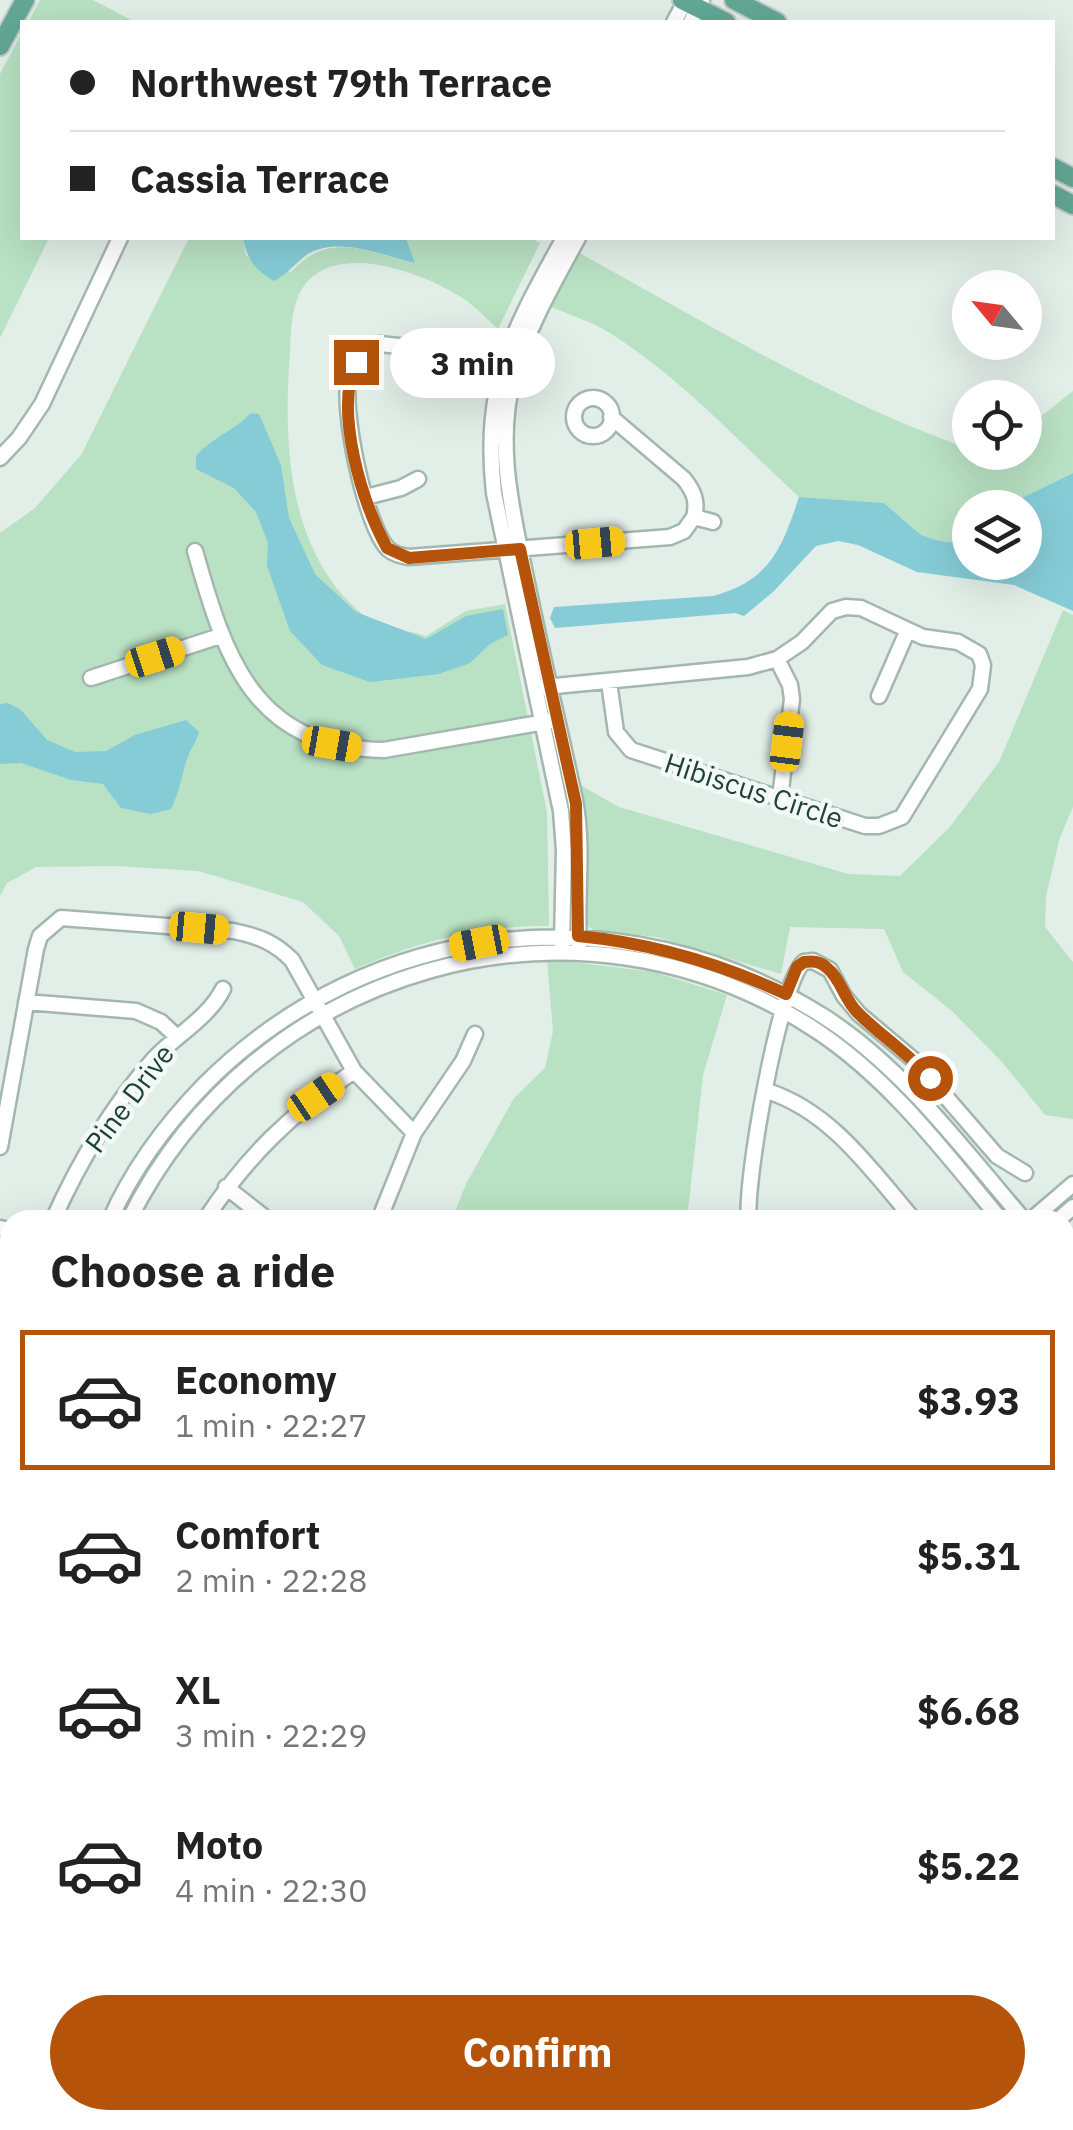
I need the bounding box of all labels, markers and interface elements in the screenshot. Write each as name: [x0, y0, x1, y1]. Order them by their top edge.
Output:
text: Northwest 79th Terrace: [130, 58, 552, 107]
text: Cassia Terrace: [130, 154, 390, 203]
north arrow: [952, 270, 1042, 360]
map controls: [952, 270, 1042, 580]
callout: 3 min: [391, 327, 556, 397]
route end: [334, 340, 379, 385]
text: 3 min: [431, 342, 514, 384]
button: locate: [952, 380, 1042, 470]
button: layers: [952, 490, 1042, 580]
car: [564, 525, 626, 561]
car: [122, 633, 188, 681]
car: [768, 710, 806, 774]
car: [300, 724, 364, 764]
street label: Hibiscus Circle: [660, 744, 848, 836]
car: [168, 910, 230, 946]
car: [447, 923, 511, 963]
street label: Pine Drive: [76, 1036, 182, 1160]
route start: [908, 1056, 953, 1101]
car: [283, 1068, 349, 1126]
text: Choose a ride: [50, 1241, 335, 1299]
icon: car: [55, 1355, 145, 1445]
text: Economy: [175, 1355, 337, 1404]
text: $3.93: [917, 1376, 1020, 1425]
text: 1 min · 22:27: [175, 1404, 368, 1446]
icon: car: [55, 1510, 145, 1600]
text: Comfort: [175, 1510, 320, 1559]
text: $5.31: [917, 1531, 1020, 1580]
text: 2 min · 22:28: [175, 1559, 368, 1601]
icon: car: [55, 1665, 145, 1755]
text: XL: [175, 1665, 221, 1714]
text: $6.68: [917, 1686, 1020, 1735]
text: 3 min · 22:29: [175, 1714, 368, 1756]
icon: car: [55, 1820, 145, 1910]
text: Moto: [175, 1820, 263, 1869]
text: $5.22: [917, 1841, 1020, 1890]
text: 4 min · 22:30: [175, 1869, 368, 1911]
button: Confirm: [50, 1995, 1025, 2110]

